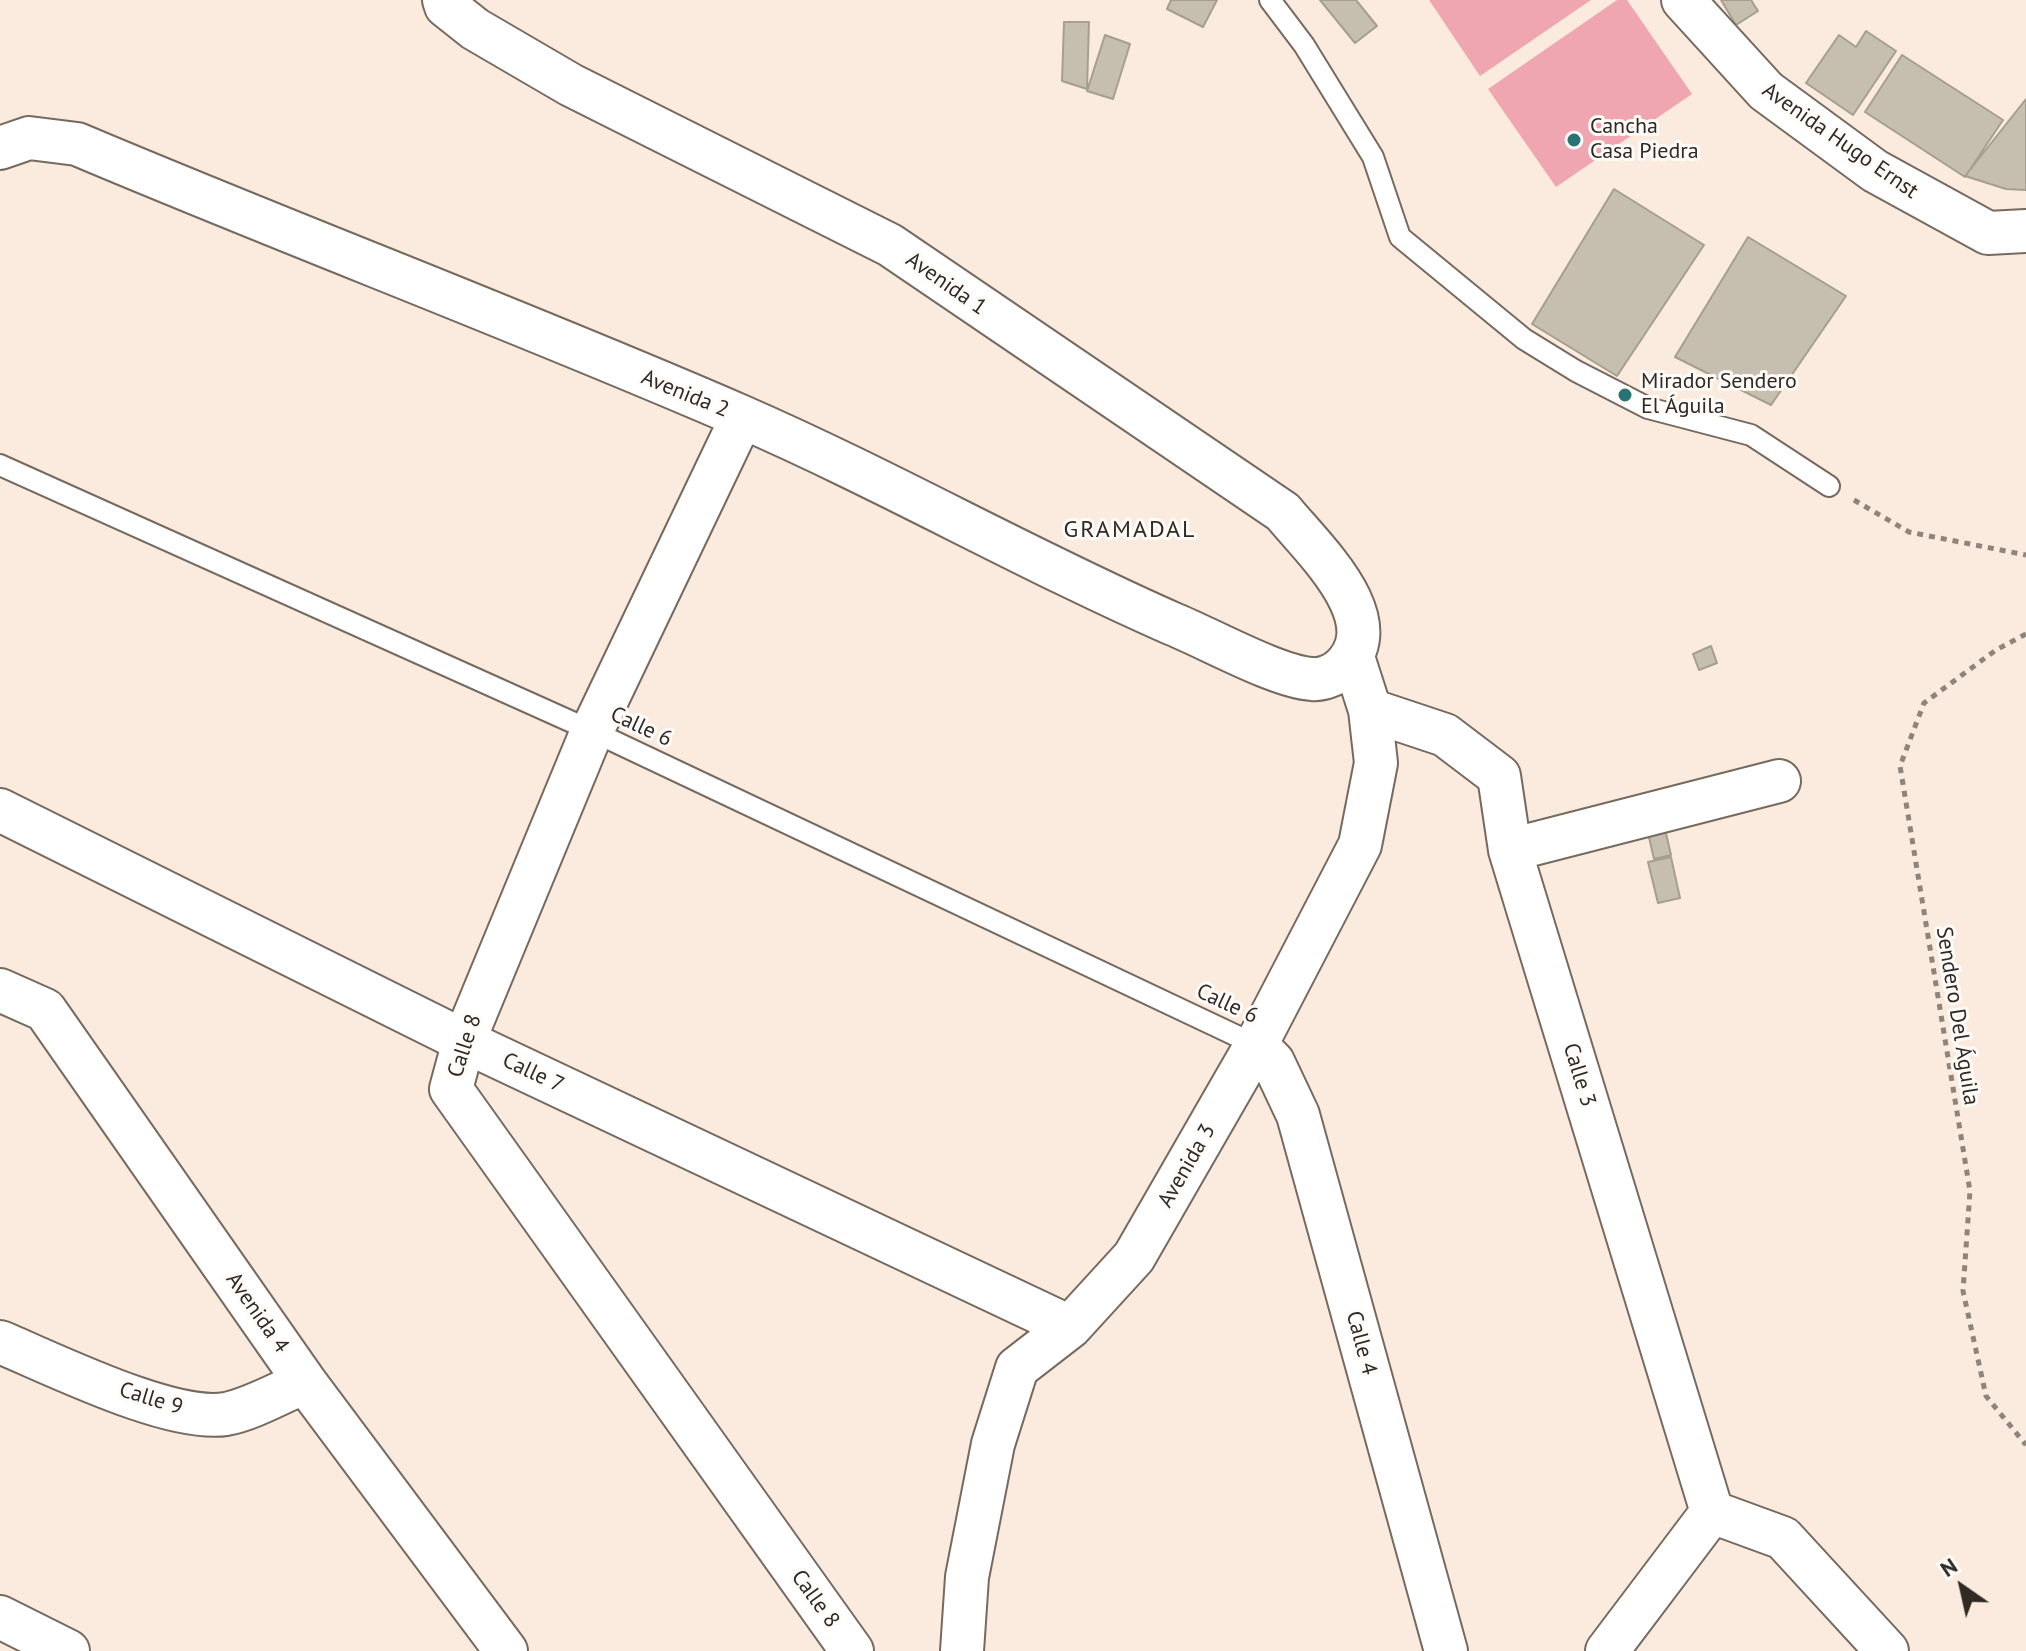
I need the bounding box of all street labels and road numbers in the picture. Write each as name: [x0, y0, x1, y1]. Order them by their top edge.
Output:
street label: Avenida Hugo Ernst: [1757, 77, 1923, 205]
street label: Avenida 1: [901, 247, 991, 321]
street label: Avenida 2: [637, 364, 733, 424]
street label: Calle 6: [606, 701, 676, 753]
street label: Sendero Del Águila: [1930, 925, 1984, 1107]
street label: Calle 6: [1192, 978, 1262, 1030]
street label: Calle 8: [442, 1011, 488, 1081]
street label: Calle 3: [1557, 1040, 1601, 1110]
street label: Calle 7: [498, 1047, 568, 1099]
street label: Avenida 3: [1153, 1119, 1221, 1213]
street label: Avenida 4: [220, 1268, 294, 1358]
street label: Calle 4: [1340, 1308, 1382, 1378]
street label: Calle 9: [116, 1377, 186, 1421]
street label: Calle 8: [785, 1565, 845, 1633]

